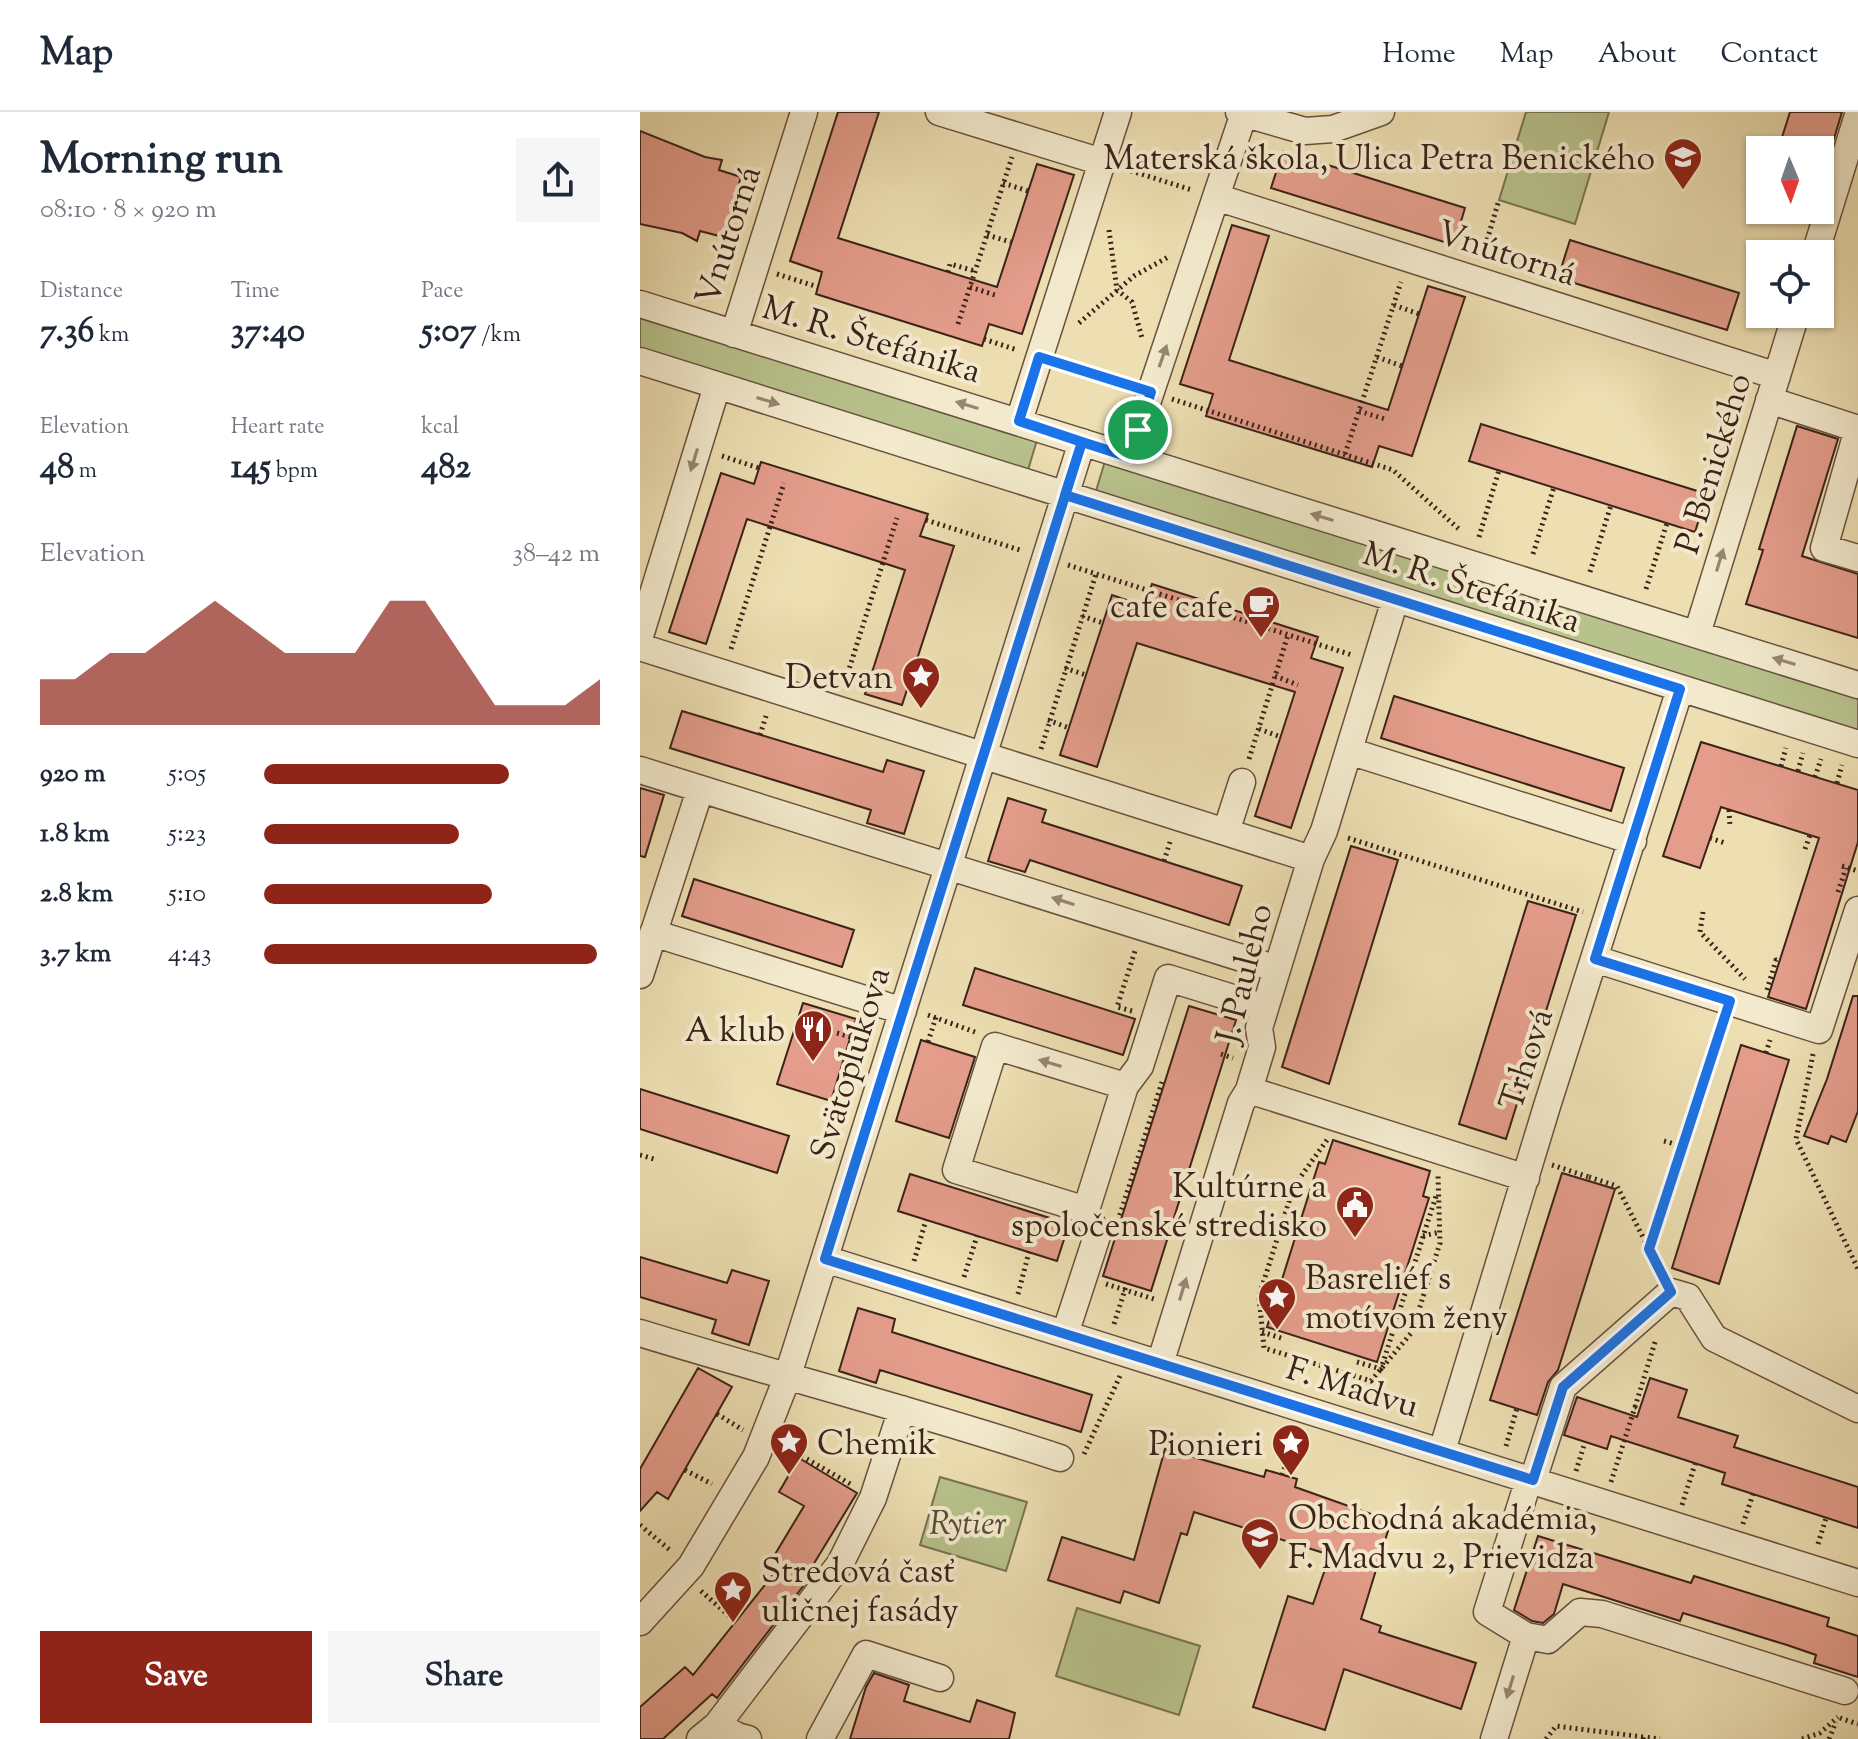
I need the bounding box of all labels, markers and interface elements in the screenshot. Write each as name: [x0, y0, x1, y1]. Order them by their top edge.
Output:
text: Map: [40, 28, 113, 82]
text: Home: [1382, 35, 1456, 75]
text: Map: [1500, 35, 1554, 75]
text: About: [1598, 35, 1676, 75]
text: Contact: [1720, 35, 1818, 75]
text: Morning run: [40, 130, 283, 193]
place label: Materská škola, Ulica Petra Benického: [1103, 136, 1655, 185]
school or university icon: Materská škola, Ulica Petra Benického: [1662, 136, 1704, 191]
north arrow: [1746, 136, 1834, 224]
map controls: [1746, 136, 1834, 328]
button: share: [516, 138, 600, 222]
street label: Vnútorná: [685, 160, 776, 312]
text: 08:10 · 8 × 920 m: [40, 192, 217, 229]
street label: Vnútorná: [1430, 210, 1582, 301]
button: locate: [1746, 240, 1834, 328]
text: Distance: [40, 276, 123, 308]
text: Time: [231, 276, 280, 308]
text: Pace: [421, 276, 463, 308]
street label: M. R. Štefánika: [756, 285, 986, 398]
text: 7.36: [40, 308, 94, 357]
text: 37:40: [231, 308, 305, 357]
text: 5:07: [421, 308, 476, 357]
text: km: [94, 320, 129, 352]
text: /km: [476, 320, 521, 352]
one-way arrow: [1157, 344, 1169, 368]
street label: P. Benického: [1665, 368, 1766, 560]
one-way arrow: [756, 396, 780, 408]
pin: [1104, 396, 1172, 464]
one-way arrow: [954, 398, 978, 411]
icon: arrive: [1116, 408, 1160, 452]
text: Elevation: [40, 412, 129, 444]
text: Heart rate: [231, 412, 325, 444]
text: kcal: [421, 412, 459, 444]
text: 48: [40, 444, 74, 493]
text: 145: [231, 444, 271, 493]
text: 482: [421, 444, 471, 493]
one-way arrow: [687, 449, 700, 473]
text: m: [74, 456, 97, 488]
text: bpm: [271, 456, 318, 488]
one-way arrow: [1309, 510, 1333, 523]
street label: M. R. Štefánika: [1356, 531, 1586, 648]
text: Elevation: [40, 536, 145, 573]
text: 38–42 m: [512, 536, 600, 573]
one-way arrow: [1714, 547, 1727, 571]
place label: cafe cafe: [1110, 584, 1233, 633]
cafe icon: cafe cafe: [1240, 584, 1282, 639]
place label: Detvan: [785, 655, 893, 704]
place icon: Detvan: [900, 655, 942, 710]
one-way arrow: [1771, 655, 1795, 667]
text: 920 m: [40, 756, 106, 793]
text: 5:05: [168, 756, 206, 793]
text: 1.8 km: [40, 816, 110, 853]
text: 5:23: [168, 816, 206, 853]
text: 2.8 km: [40, 876, 113, 913]
text: 5:10: [168, 876, 206, 913]
one-way arrow: [1050, 895, 1074, 907]
street label: J. Pauleho: [1205, 899, 1287, 1051]
text: 3.7 km: [40, 936, 111, 973]
text: 4:43: [168, 936, 211, 973]
street label: Svätoplukova: [800, 961, 905, 1167]
street label: Trhová: [1489, 1003, 1568, 1117]
place label: A klub: [685, 1008, 785, 1057]
restaurant icon: A klub: [792, 1008, 834, 1063]
one-way arrow: [1038, 1056, 1062, 1069]
place label: Kultúrne a spoločenské stredisko: [1011, 1164, 1327, 1252]
public building icon: Kultúrne a spoločenské stredisko: [1334, 1184, 1376, 1239]
place label: Basreliéf s motívom ženy: [1305, 1256, 1508, 1344]
place icon: Basreliéf s motívom ženy: [1256, 1276, 1298, 1331]
one-way arrow: [1177, 1277, 1190, 1301]
street label: F. Madvu: [1280, 1346, 1424, 1433]
place icon: Chemik: [768, 1421, 810, 1476]
place label: Chemik: [817, 1421, 936, 1470]
place label: Pionieri: [1148, 1422, 1263, 1471]
place icon: Pionieri: [1270, 1422, 1312, 1477]
place label: Obchodná akadémia, F. Madvu 2, Prievidza: [1288, 1496, 1597, 1584]
park label: Rytier: [929, 1501, 1007, 1550]
school or university icon: Obchodná akadémia, F. Madvu 2, Prievidza: [1239, 1516, 1281, 1571]
place label: Stredová časť uličnej fasády: [761, 1549, 959, 1637]
place icon: Stredová časť uličnej fasády: [712, 1569, 754, 1624]
button: Save: [40, 1631, 312, 1723]
button: Share: [328, 1631, 600, 1723]
one-way arrow: [1503, 1676, 1516, 1700]

